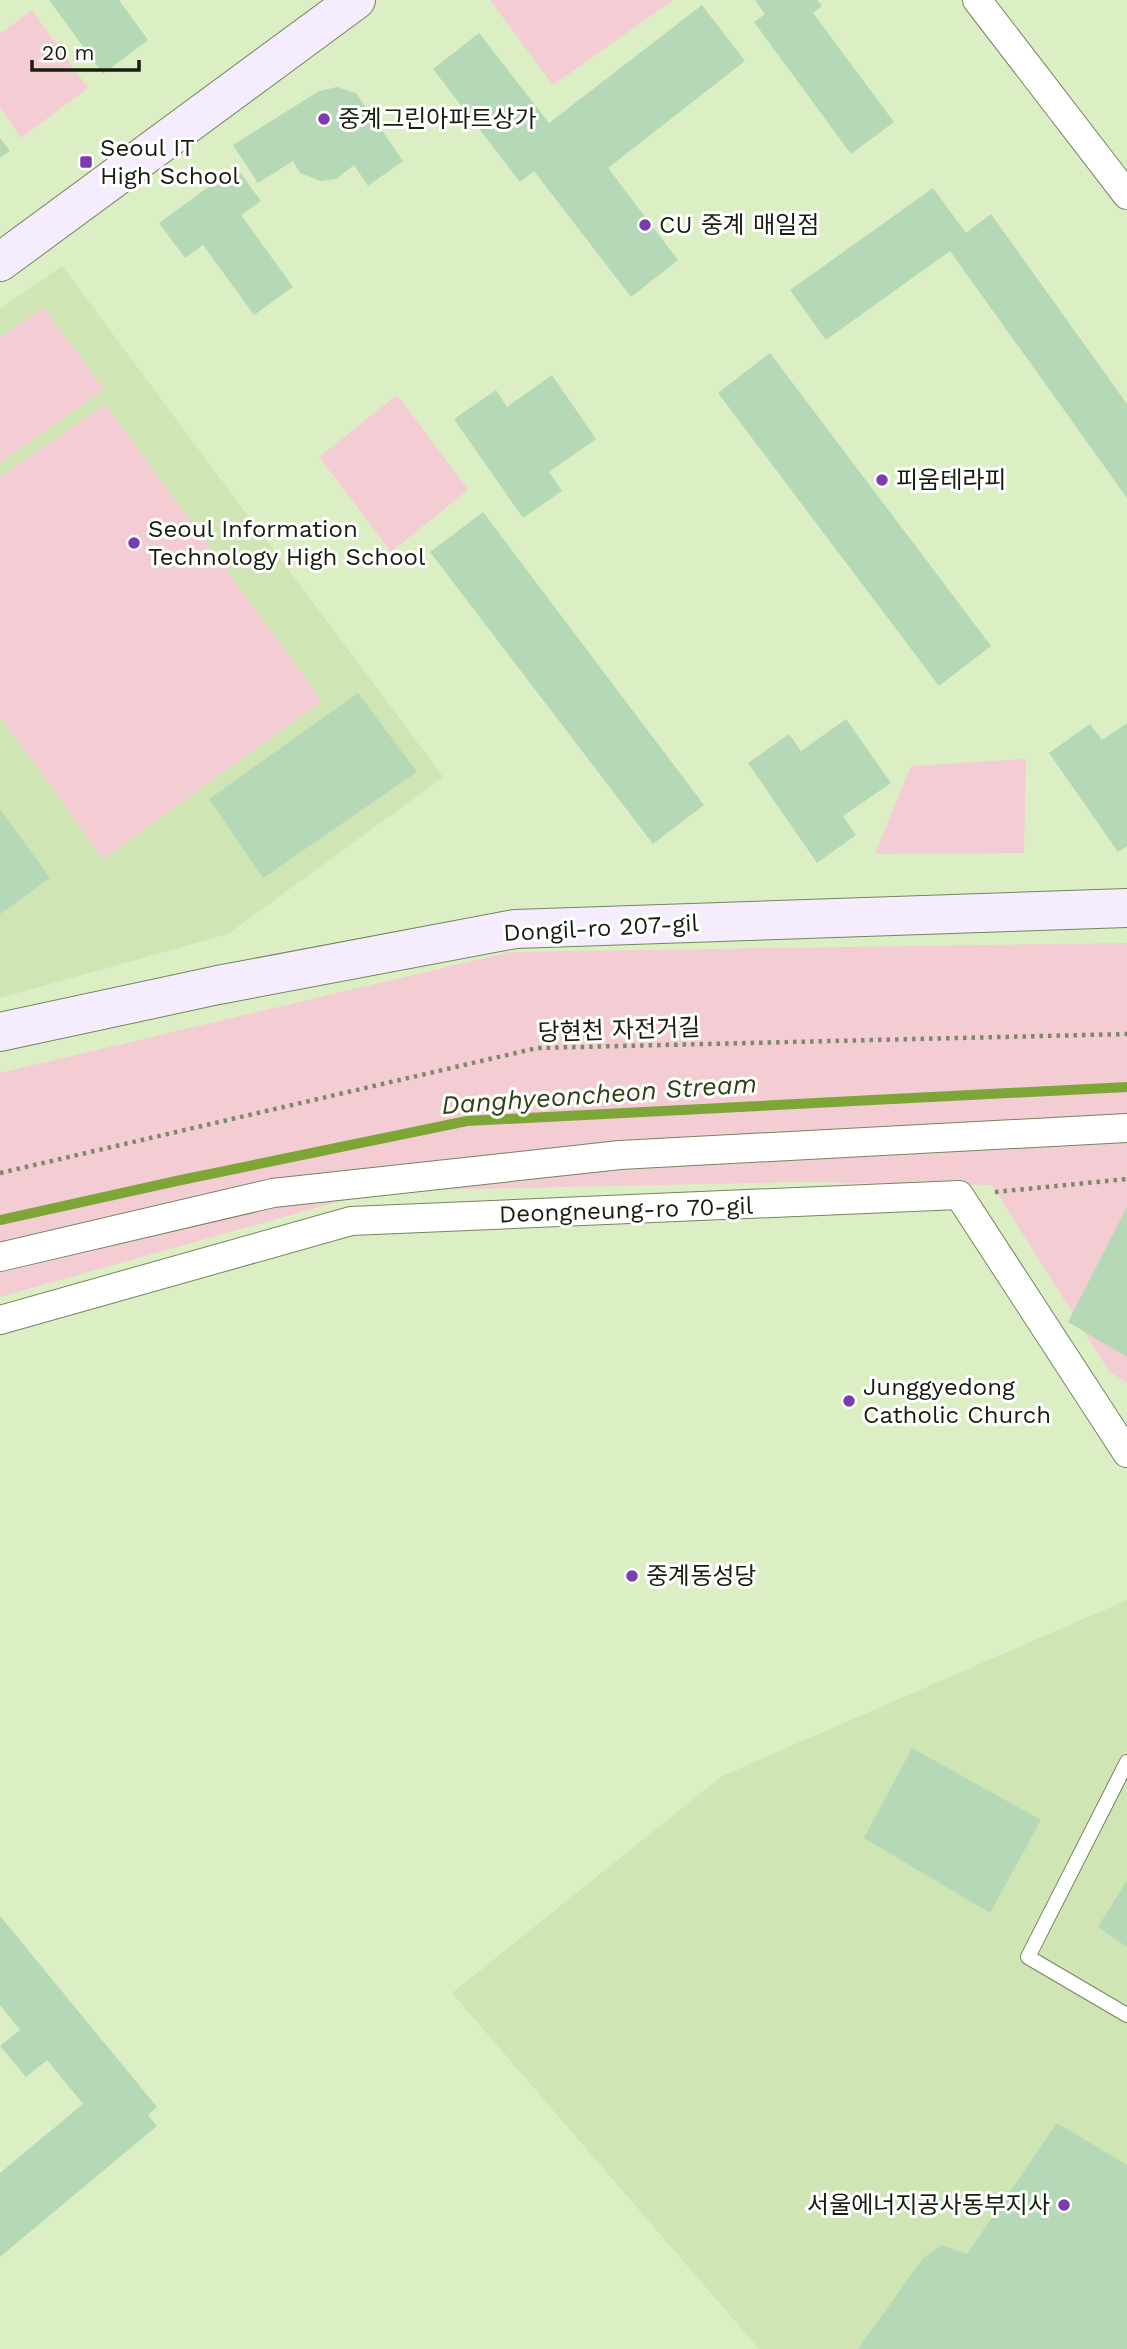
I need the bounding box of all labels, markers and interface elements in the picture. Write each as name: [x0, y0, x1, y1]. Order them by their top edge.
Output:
scale bar: [32, 28, 138, 72]
text: 20 m: [42, 40, 94, 65]
place label: 중계그린아파트상가: [338, 105, 537, 133]
marker: 중계그린아파트상가: [316, 111, 332, 127]
place label: Seoul IT High School: [100, 134, 240, 190]
marker: Seoul IT High School: [78, 154, 94, 170]
place label: CU 중계 매일점: [659, 211, 819, 239]
marker: CU 중계 매일점: [637, 217, 653, 233]
place label: 피움테라피: [896, 466, 1006, 494]
marker: 피움테라피: [874, 472, 890, 488]
place label: Seoul Information Technology High School: [148, 515, 426, 571]
marker: Seoul Information Technology High School: [126, 535, 142, 551]
street label: Dongil-ro 207-gil: [503, 909, 700, 947]
street label: 당현천 자전거길: [537, 1013, 701, 1047]
water label: Danghyeoncheon Stream: [440, 1068, 758, 1120]
street label: Deongneung-ro 70-gil: [498, 1192, 754, 1228]
place label: Junggyedong Catholic Church: [863, 1373, 1051, 1429]
marker: Junggyedong Catholic Church: [841, 1393, 857, 1409]
place label: 중계동성당: [646, 1562, 756, 1590]
marker: 중계동성당: [624, 1568, 640, 1584]
place label: 서울에너지공사동부지사: [807, 2191, 1050, 2219]
marker: 서울에너지공사동부지사: [1056, 2197, 1072, 2213]

